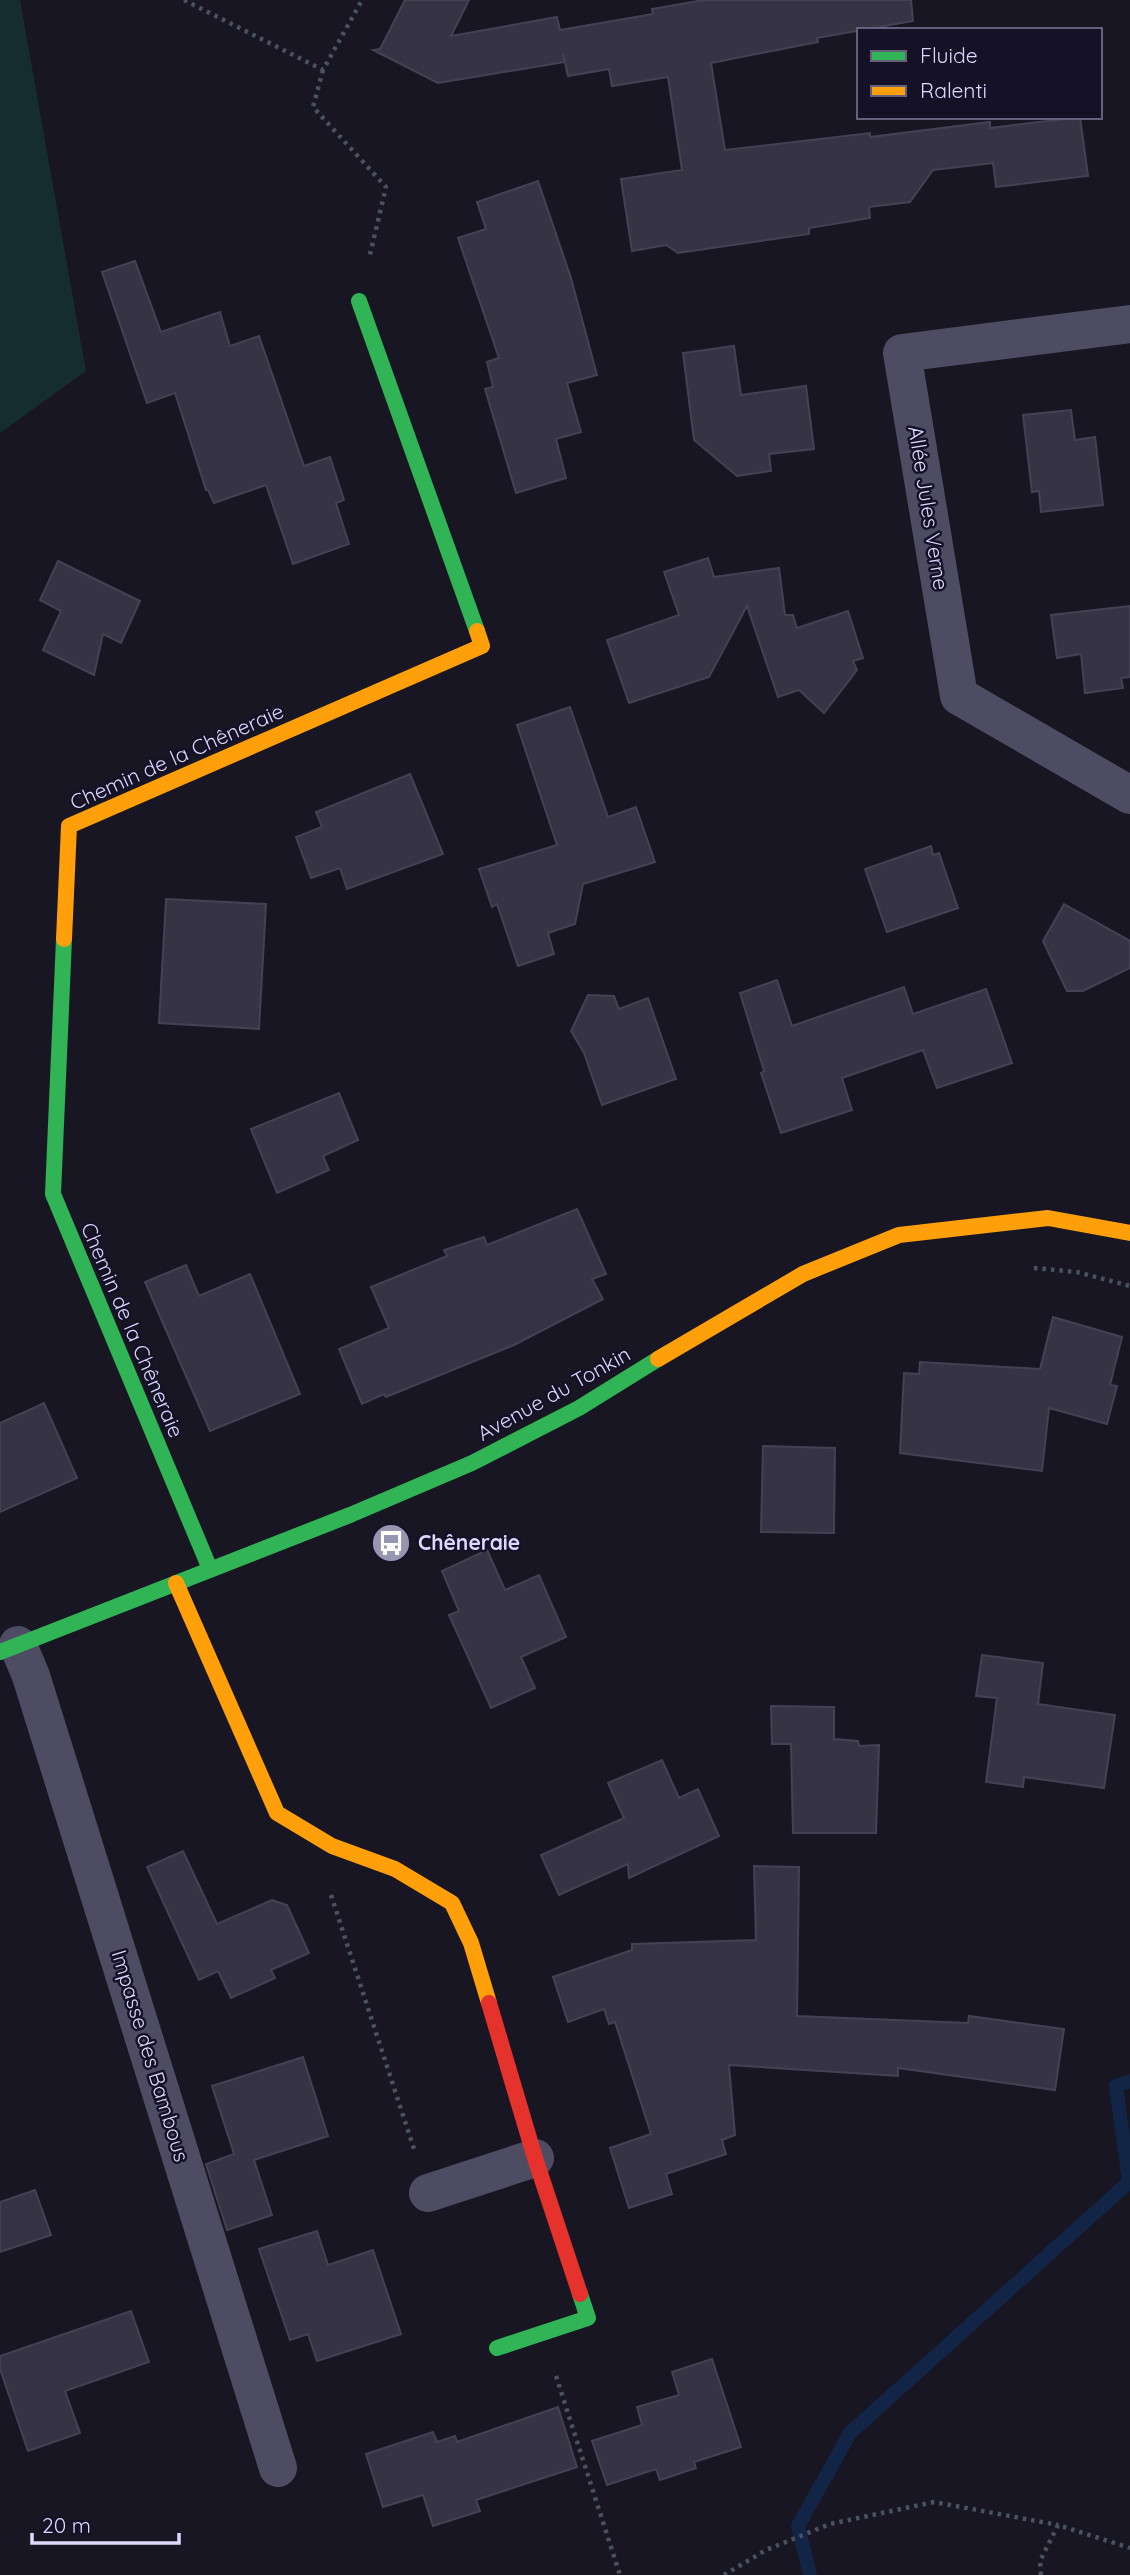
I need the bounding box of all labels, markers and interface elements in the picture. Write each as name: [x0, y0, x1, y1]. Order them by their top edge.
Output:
legend: [857, 28, 1102, 119]
text: Fluide: [920, 42, 978, 68]
text: Ralenti: [920, 77, 987, 103]
street label: Allée Jules Verne: [903, 424, 955, 592]
street label: Chemin de la Chêneraie: [66, 697, 287, 815]
street label: Chemin de la Chêneraie: [76, 1218, 190, 1441]
street label: Avenue du Tonkin: [472, 1340, 635, 1446]
bus stop icon: Chêneraie: [370, 1522, 412, 1564]
place label: Chêneraie: [418, 1529, 520, 1555]
street label: Impasse des Bambous: [106, 1947, 196, 2165]
scale bar: [32, 2502, 178, 2546]
text: 20 m: [42, 2512, 91, 2538]

